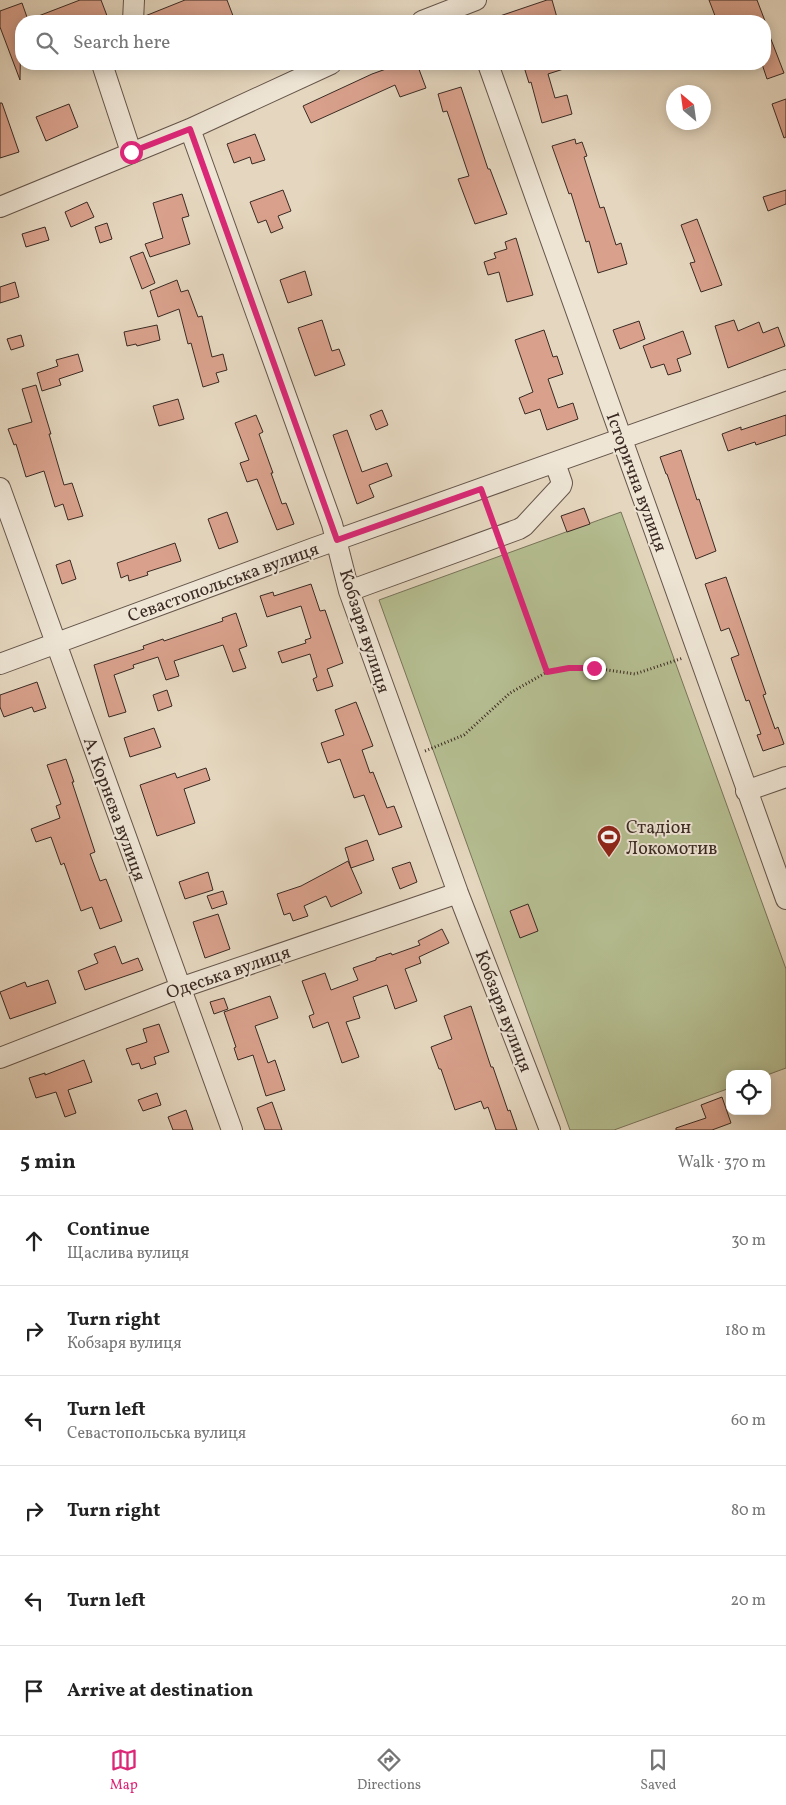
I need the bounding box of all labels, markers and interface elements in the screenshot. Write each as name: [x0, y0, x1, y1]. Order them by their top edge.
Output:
search box: [15, 15, 771, 70]
icon: search: [33, 29, 61, 57]
text: Search here: [73, 30, 170, 56]
north arrow: [666, 85, 711, 130]
route start: [120, 141, 143, 164]
street label: Історична вулиця: [599, 409, 672, 556]
street label: Севастопольська вулиця: [125, 537, 323, 630]
street label: Кобзаря вулиця: [332, 566, 395, 697]
route end: [583, 657, 606, 680]
street label: А. Корнєва вулиця: [76, 734, 151, 885]
place label: Стадіон Локомотив: [626, 816, 717, 862]
sports icon: Стадіон Локомотив: [596, 824, 622, 858]
street label: Одеська вулиця: [163, 940, 294, 1006]
street label: Кобзаря вулиця: [468, 947, 537, 1076]
map controls: [726, 1070, 771, 1115]
button: locate: [726, 1070, 771, 1115]
text: 5 min: [20, 1148, 76, 1177]
text: Walk · 370 m: [678, 1152, 766, 1174]
text: Continue: [67, 1217, 150, 1243]
icon: ahead: [20, 1227, 48, 1255]
text: 30 m: [731, 1230, 766, 1252]
text: Щаслива вулиця: [67, 1243, 189, 1265]
text: Turn right: [67, 1307, 160, 1333]
icon: right: [20, 1317, 48, 1345]
text: 180 m: [725, 1320, 766, 1342]
text: Кобзаря вулиця: [67, 1333, 182, 1355]
text: Turn left: [67, 1397, 146, 1423]
icon: left: [20, 1407, 48, 1435]
text: 60 m: [731, 1410, 766, 1432]
text: Севастопольська вулиця: [67, 1423, 246, 1445]
icon: right: [20, 1497, 48, 1525]
text: Turn right: [67, 1498, 160, 1524]
text: 80 m: [731, 1500, 766, 1522]
icon: left: [20, 1587, 48, 1615]
text: Turn left: [67, 1588, 146, 1614]
text: 20 m: [731, 1590, 766, 1612]
icon: arrive: [20, 1677, 48, 1705]
text: Arrive at destination: [67, 1678, 253, 1704]
tab: Map: [110, 1746, 138, 1795]
tab: Directions: [357, 1746, 421, 1795]
tab: Saved: [640, 1746, 676, 1795]

